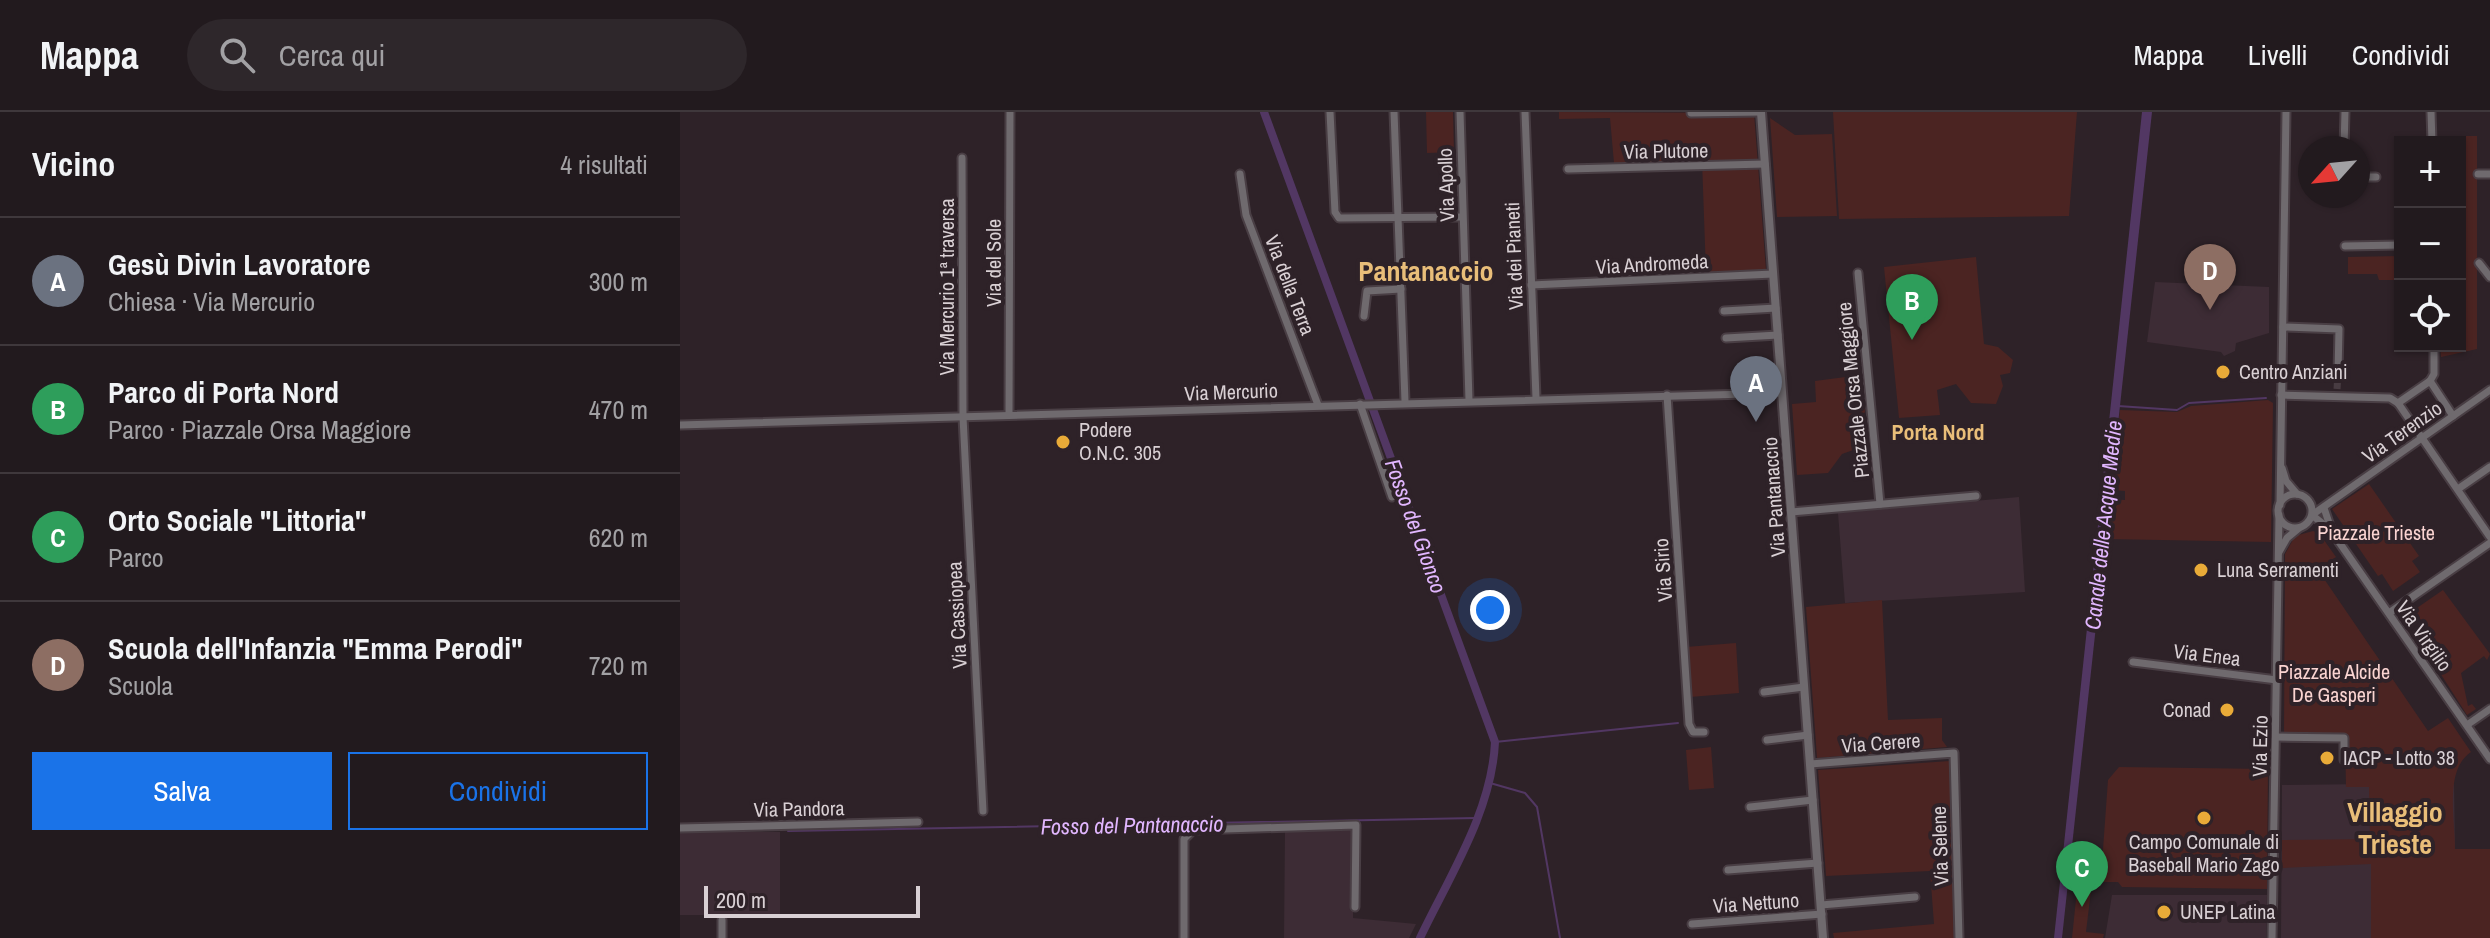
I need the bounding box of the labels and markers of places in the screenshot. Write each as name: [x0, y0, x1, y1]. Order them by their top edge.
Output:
pin: D: [2184, 244, 2236, 310]
pin: B: [1886, 274, 1938, 340]
pin: A: [1730, 356, 1782, 422]
place label: Centro Anziani: [2239, 358, 2348, 385]
marker: Centro Anziani: [2214, 363, 2232, 381]
place label: Podere O.N.C. 305: [1079, 416, 1161, 466]
marker: Podere O.N.C. 305: [1054, 433, 1072, 451]
place label: Luna Serramenti: [2217, 556, 2339, 583]
marker: Luna Serramenti: [2192, 561, 2210, 579]
place label: Conad: [2163, 696, 2211, 723]
marker: Conad: [2218, 701, 2236, 719]
place label: IACP - Lotto 38: [2343, 744, 2455, 771]
marker: IACP - Lotto 38: [2318, 749, 2336, 767]
marker: Campo Comunale di Baseball Mario Zago: [2195, 809, 2213, 827]
place label: Campo Comunale di Baseball Mario Zago: [2128, 828, 2280, 878]
pin: C: [2056, 841, 2108, 907]
place label: UNEP Latina: [2180, 898, 2275, 925]
marker: UNEP Latina: [2155, 903, 2173, 921]

